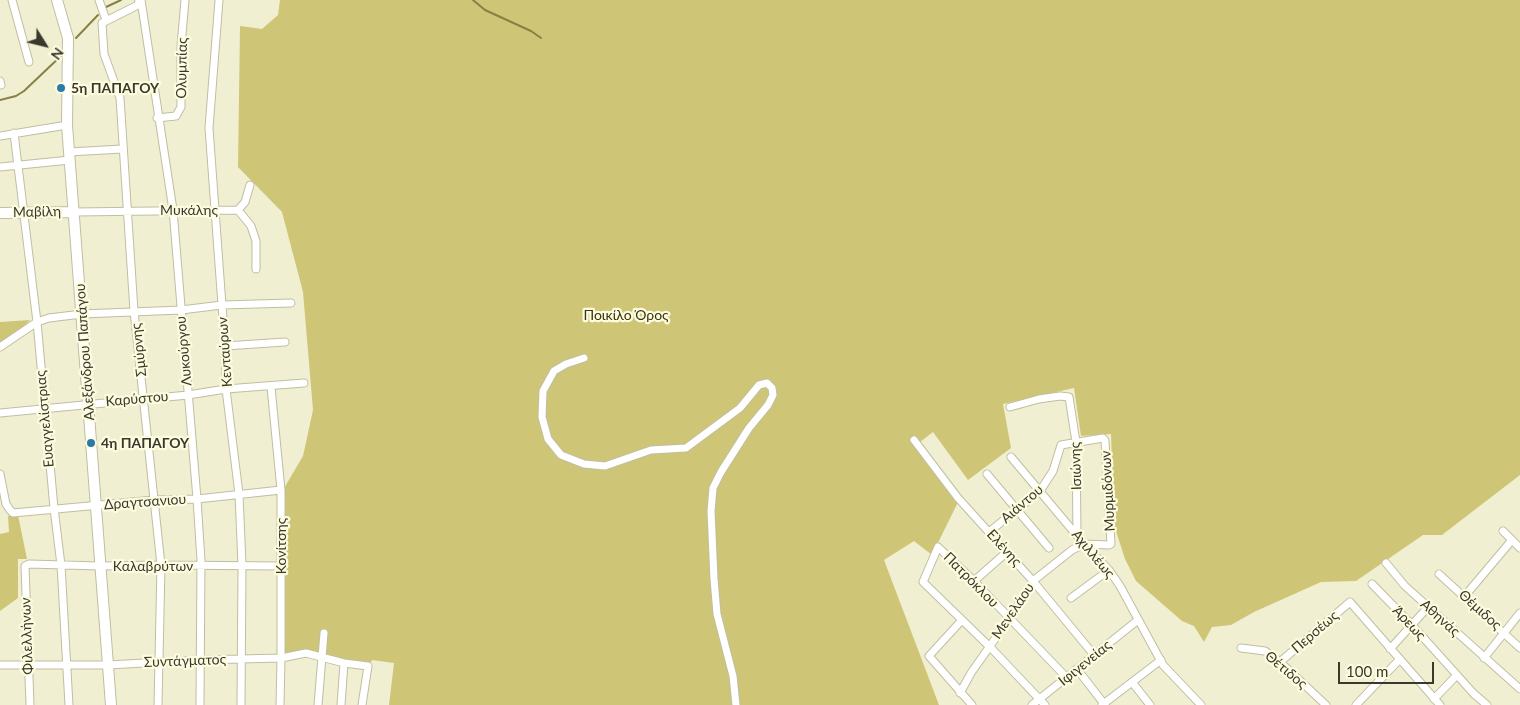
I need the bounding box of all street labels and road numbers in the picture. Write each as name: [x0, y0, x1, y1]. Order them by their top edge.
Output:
street label: Ολυμπίας: [173, 37, 191, 99]
street label: Μυκάλης: [160, 202, 218, 218]
street label: Μαβίλη: [13, 203, 61, 221]
street label: Αλεξάνδρου Παπάγου: [72, 283, 98, 421]
street label: Λυκούργου: [173, 315, 195, 387]
street label: Κενταύρων: [214, 316, 236, 388]
street label: Σμύρνης: [128, 322, 150, 378]
street label: Ευαγγελίστριας: [32, 370, 58, 468]
street label: Καρύστου: [105, 388, 169, 410]
street label: Ισιώνης: [1067, 442, 1085, 490]
street label: Μυρμιδόνων: [1097, 450, 1119, 532]
street label: Αιάντου: [997, 481, 1047, 527]
street label: Δραγτσανιου: [103, 491, 187, 513]
street label: Κονίτσης: [273, 518, 289, 574]
street label: Ελένης: [983, 526, 1025, 570]
street label: Αχιλλέως: [1068, 526, 1118, 582]
street label: Πατρόκλου: [940, 549, 1002, 611]
street label: Καλαβρύτων: [113, 558, 193, 574]
street label: Μενελάου: [988, 580, 1038, 642]
street label: Θέμιδος: [1455, 586, 1505, 634]
street label: Αθηνάς: [1417, 596, 1463, 640]
street label: Φιλελλήνων: [17, 597, 37, 675]
street label: Άρεως: [1389, 602, 1429, 644]
street label: Περσέως: [1288, 607, 1342, 657]
street label: Ιφιγενείας: [1055, 637, 1115, 689]
street label: Θέτιδος: [1262, 648, 1310, 692]
street label: Συντάγματος: [144, 651, 226, 671]

